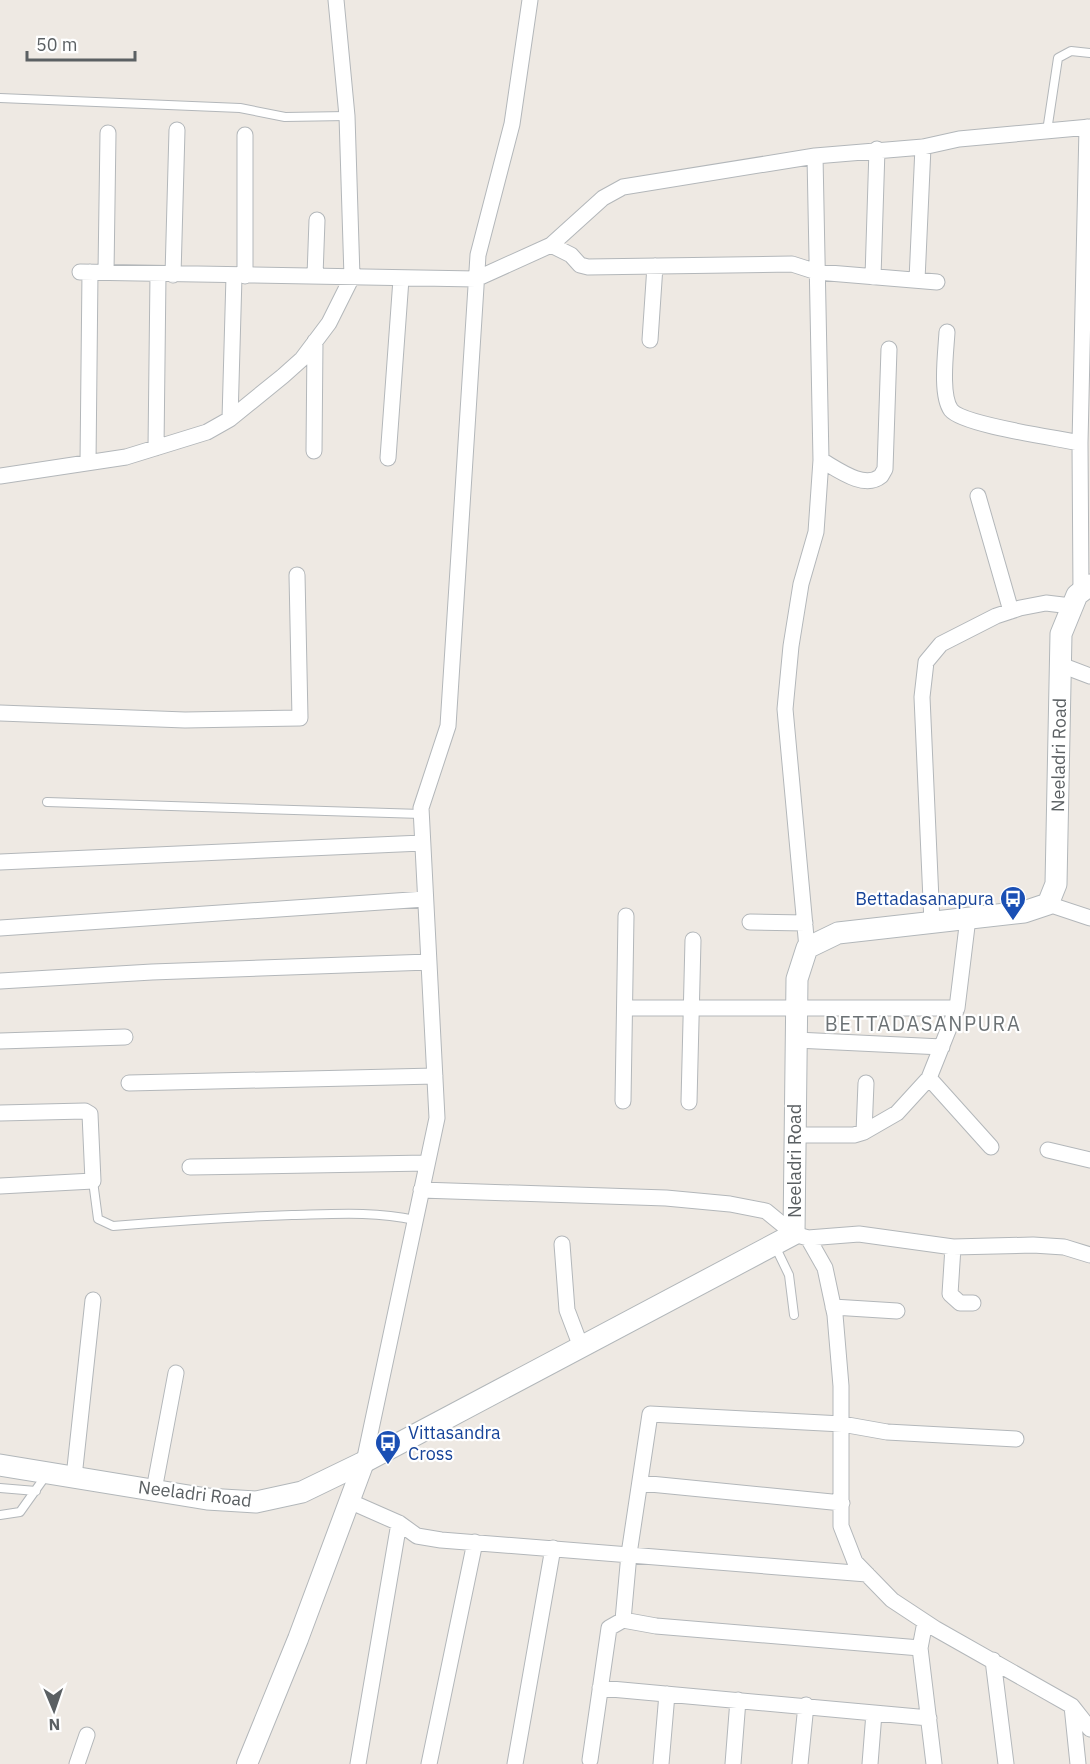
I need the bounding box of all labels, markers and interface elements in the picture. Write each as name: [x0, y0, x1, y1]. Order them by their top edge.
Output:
scale bar: [27, 24, 135, 62]
text: 50 m: [36, 33, 78, 56]
street label: Neeladri Road: [1046, 698, 1071, 812]
bus stop icon: Bettadasanapura: [998, 884, 1028, 922]
place label: Bettadasanapura: [855, 887, 994, 910]
district label: BETTADASANPURA: [825, 1010, 1021, 1037]
street label: Neeladri Road: [783, 1104, 806, 1218]
place label: Vittasandra Cross: [408, 1421, 501, 1465]
bus stop icon: Vittasandra Cross: [373, 1428, 403, 1466]
street label: Neeladri Road: [137, 1475, 253, 1512]
north arrow: [24, 1680, 84, 1740]
text: N: [48, 1715, 61, 1735]

